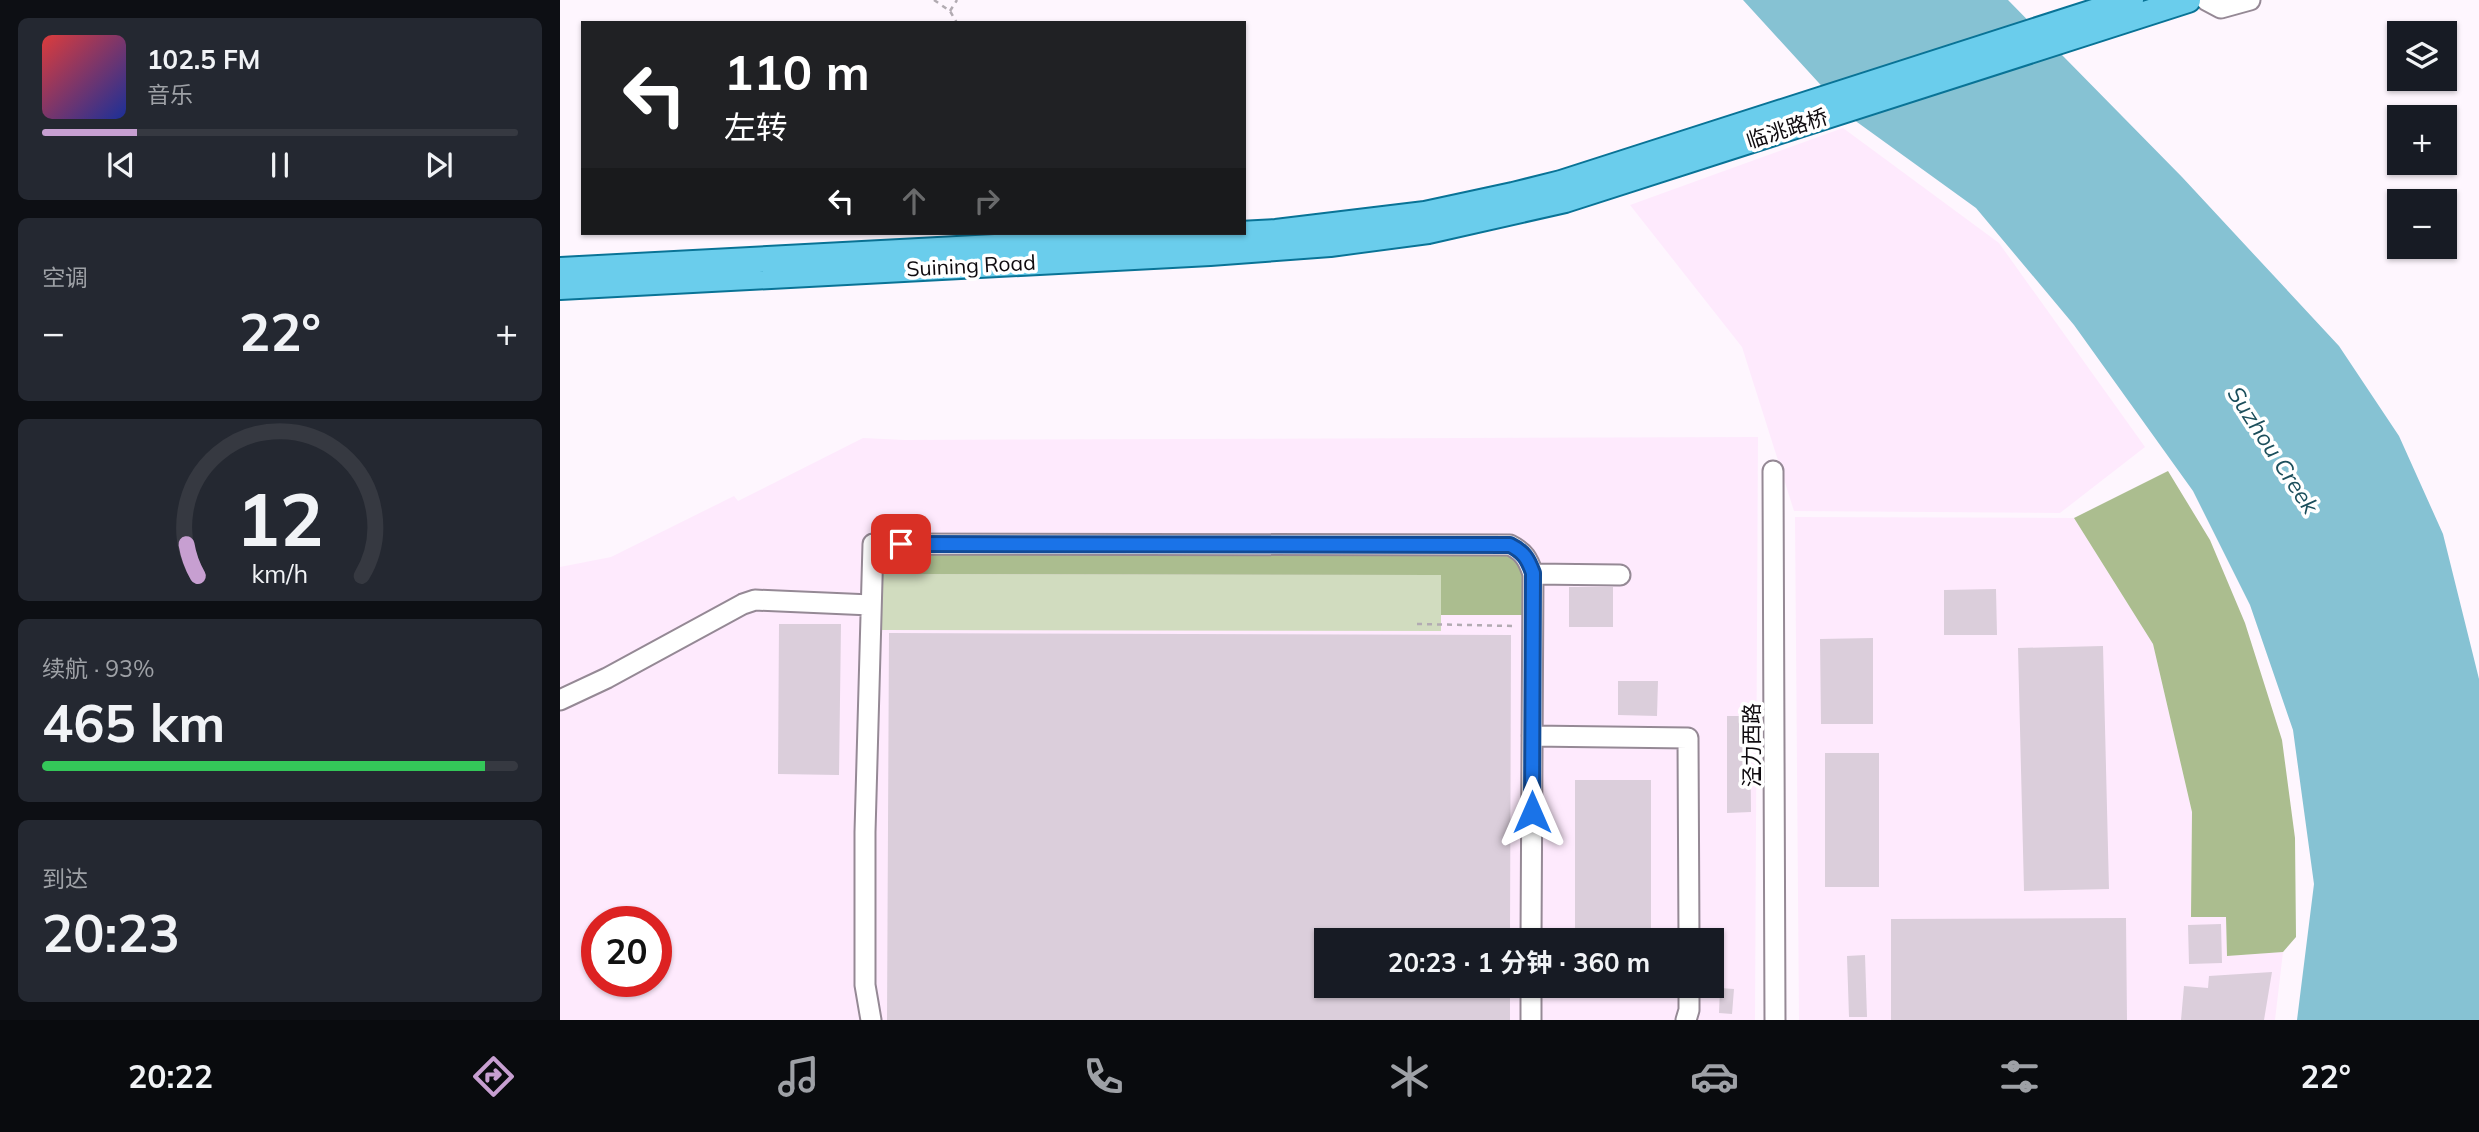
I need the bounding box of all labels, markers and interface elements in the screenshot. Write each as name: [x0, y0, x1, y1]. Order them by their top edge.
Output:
map controls: [2387, 21, 2457, 259]
button: layers: [2387, 21, 2457, 91]
text: 110 m: [724, 41, 870, 102]
text: 102.5 FM: [147, 43, 260, 76]
icon: left: [609, 49, 700, 140]
text: 音乐: [147, 80, 193, 109]
street label: 临洮路桥: [1743, 103, 1831, 153]
button: +: [2387, 105, 2457, 175]
text: 左转: [724, 107, 788, 147]
icon: previous: [102, 146, 140, 184]
icon: pause: [261, 146, 299, 184]
icon: next: [420, 146, 458, 184]
icon: left: [822, 182, 860, 220]
icon: ahead: [895, 182, 933, 220]
icon: right: [968, 182, 1006, 220]
button: −: [2387, 189, 2457, 259]
street label: Suining Road: [906, 249, 1036, 281]
text: 空调: [42, 263, 88, 292]
text: 22°: [239, 299, 321, 364]
text: −: [42, 308, 65, 356]
text: +: [495, 308, 518, 356]
water label: Suzhou Creek: [2221, 381, 2326, 520]
text: 12: [236, 473, 324, 564]
pin: [871, 514, 931, 574]
icon: arrive: [882, 525, 920, 563]
text: km/h: [252, 558, 308, 589]
text: 续航 · 93%: [42, 654, 154, 683]
text: 465 km: [42, 690, 225, 755]
street label: 泾力西路: [1738, 703, 1764, 787]
position arrow: [1495, 775, 1569, 849]
text: 到达: [42, 864, 88, 893]
text: 20:23: [42, 900, 180, 965]
speed limit sign: 20: [581, 906, 672, 997]
text: 20:23 · 1 分钟 · 360 m: [1388, 946, 1650, 979]
icon: directions: [469, 1052, 518, 1101]
icon: music: [774, 1052, 823, 1101]
icon: phone: [1079, 1052, 1128, 1101]
icon: climate: [1385, 1052, 1434, 1101]
icon: car: [1690, 1052, 1739, 1101]
icon: filters: [1995, 1052, 2044, 1101]
text: 20:22: [128, 1056, 213, 1096]
text: 22°: [2300, 1056, 2351, 1096]

